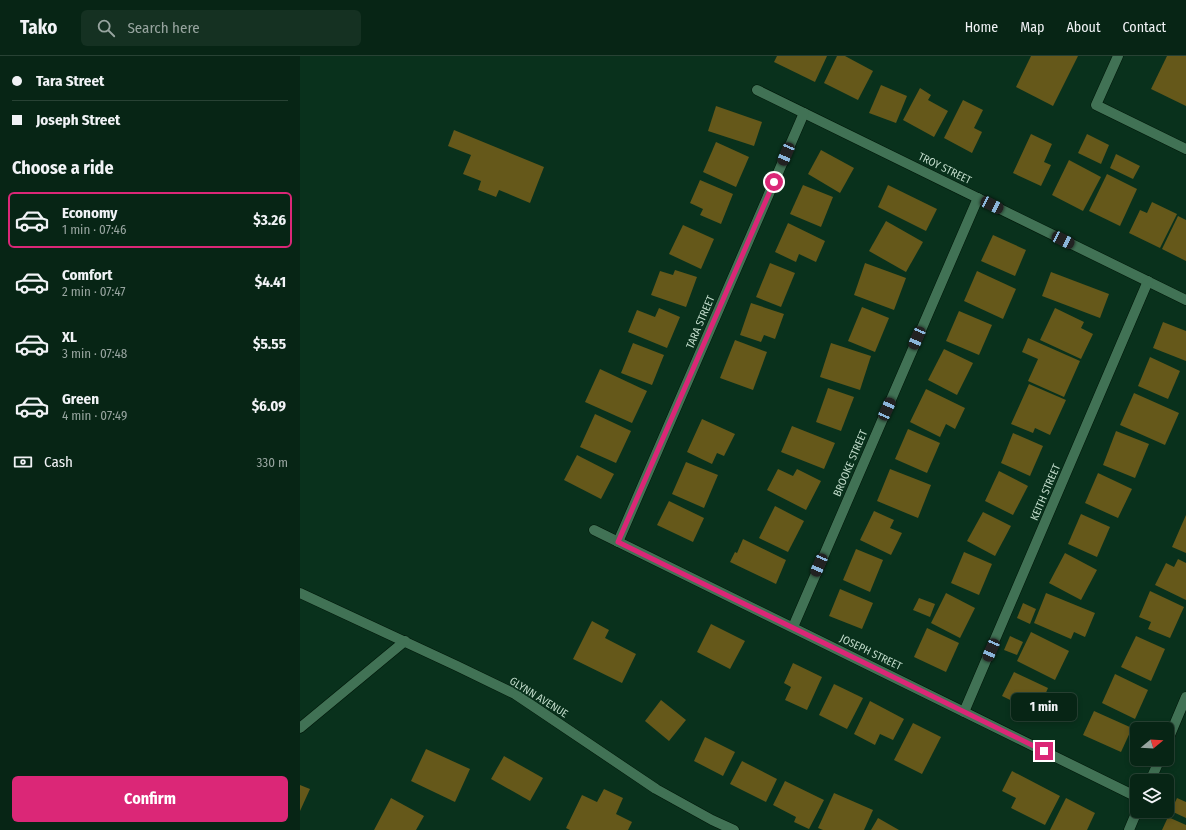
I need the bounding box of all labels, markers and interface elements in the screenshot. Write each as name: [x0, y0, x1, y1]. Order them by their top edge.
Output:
search box: [81, 10, 361, 46]
text: Tako: [20, 16, 57, 39]
icon: search: [95, 17, 117, 39]
text: Search here: [127, 19, 200, 37]
text: Home: [965, 19, 998, 36]
text: Map: [1020, 19, 1044, 36]
text: About: [1066, 19, 1101, 36]
text: Contact: [1123, 19, 1166, 36]
text: Tara Street: [36, 72, 104, 90]
text: Joseph Street: [36, 111, 120, 129]
car: [776, 141, 796, 167]
street label: TROY STREET: [916, 150, 974, 187]
text: Choose a ride: [12, 157, 114, 179]
route start: [765, 173, 783, 191]
car: [979, 194, 1005, 216]
icon: car: [14, 202, 50, 238]
text: Economy: [62, 204, 117, 222]
text: $3.26: [253, 211, 286, 229]
text: 1 min · 07:46: [62, 222, 126, 237]
car: [1050, 229, 1076, 251]
icon: car: [14, 264, 50, 300]
text: Comfort: [62, 266, 113, 284]
text: $4.41: [255, 273, 286, 291]
text: 2 min · 07:47: [62, 284, 126, 299]
street label: TARA STREET: [683, 293, 718, 351]
car: [907, 325, 927, 351]
icon: car: [14, 326, 50, 362]
text: XL: [62, 328, 77, 346]
text: $5.55: [253, 335, 286, 353]
text: 3 min · 07:48: [62, 346, 127, 361]
icon: car: [14, 388, 50, 424]
text: Green: [62, 390, 99, 408]
car: [877, 396, 897, 422]
text: $6.09: [252, 397, 286, 415]
text: 4 min · 07:49: [62, 408, 127, 423]
street label: BROOKE STREET: [831, 427, 871, 498]
icon: cash: [12, 451, 34, 473]
text: Cash: [44, 453, 73, 471]
text: 330 m: [256, 455, 288, 470]
street label: KEITH STREET: [1028, 461, 1064, 522]
car: [809, 552, 829, 578]
street label: JOSEPH STREET: [838, 632, 905, 673]
car: [981, 637, 1001, 663]
street label: GLYNN AVENUE: [507, 674, 570, 721]
callout: 1 min: [1011, 693, 1077, 721]
text: 1 min: [1030, 699, 1058, 714]
north arrow: [1130, 722, 1174, 766]
map controls: [1130, 722, 1174, 818]
route end: [1035, 742, 1053, 760]
button: layers: [1130, 774, 1174, 818]
button: Confirm: [12, 776, 288, 822]

